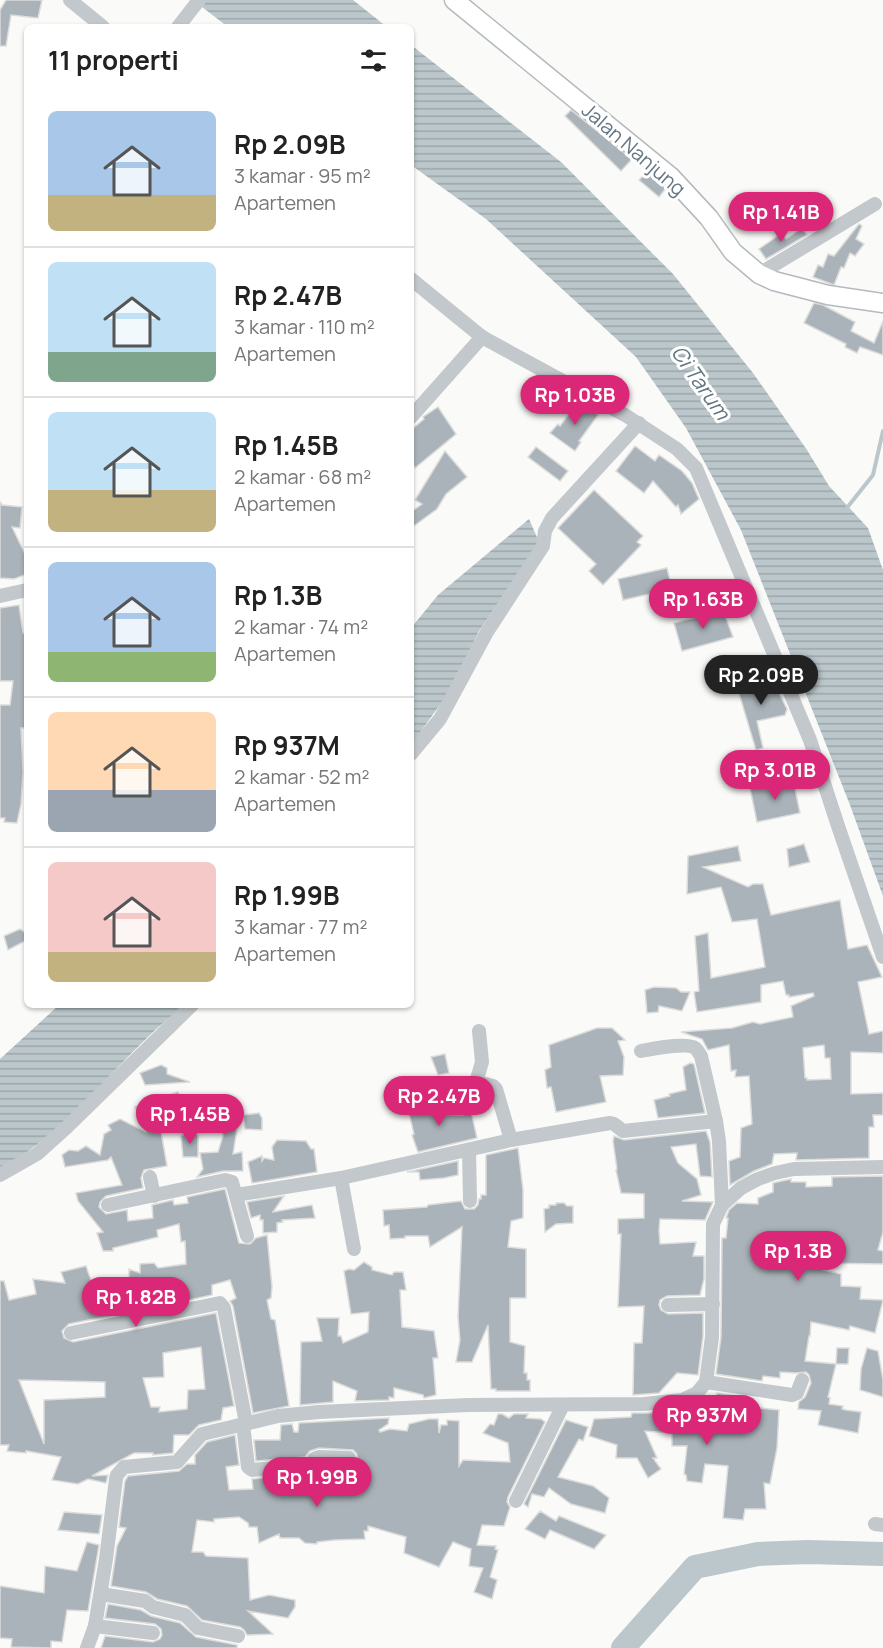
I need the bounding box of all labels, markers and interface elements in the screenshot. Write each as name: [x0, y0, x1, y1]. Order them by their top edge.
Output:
text: 11 properti: [48, 42, 179, 78]
icon: filters: [357, 44, 390, 77]
street label: Jalan Nanjung: [576, 96, 692, 202]
text: Rp 2.09B: [234, 126, 345, 162]
icon: home: [96, 135, 168, 207]
text: 3 kamar · 95 m²: [234, 162, 371, 189]
text: Apartemen: [234, 189, 336, 216]
pin: Rp 1.41B: [719, 192, 843, 243]
text: Rp 1.41B: [742, 198, 820, 225]
text: Rp 2.47B: [234, 277, 342, 313]
icon: home: [96, 286, 168, 358]
text: 3 kamar · 110 m²: [234, 313, 375, 340]
water label: Ci Tarum: [665, 339, 737, 426]
text: Apartemen: [234, 340, 336, 367]
pin: Rp 1.03B: [513, 375, 637, 426]
text: Rp 1.03B: [535, 381, 615, 408]
text: Rp 1.45B: [234, 427, 338, 463]
icon: home: [96, 436, 168, 508]
text: 2 kamar · 68 m²: [234, 463, 371, 490]
text: Apartemen: [234, 490, 336, 517]
text: Rp 1.3B: [234, 577, 322, 613]
pin: Rp 1.63B: [641, 579, 765, 630]
text: Rp 1.63B: [663, 585, 743, 612]
icon: home: [96, 586, 168, 658]
text: 2 kamar · 74 m²: [234, 613, 368, 640]
text: Apartemen: [234, 640, 336, 667]
pin: Rp 2.09B: [699, 655, 823, 706]
text: Rp 2.09B: [718, 661, 804, 688]
text: Rp 937M: [234, 727, 340, 763]
icon: home: [96, 736, 168, 808]
pin: Rp 3.01B: [713, 750, 837, 801]
text: Rp 3.01B: [734, 756, 816, 783]
text: 2 kamar · 52 m²: [234, 763, 370, 790]
text: Apartemen: [234, 790, 336, 817]
text: Rp 1.99B: [234, 877, 339, 913]
icon: home: [96, 886, 168, 958]
text: 3 kamar · 77 m²: [234, 913, 367, 940]
text: Apartemen: [234, 940, 336, 967]
pin: Rp 2.47B: [377, 1076, 501, 1127]
text: Rp 2.47B: [398, 1082, 480, 1109]
pin: Rp 1.45B: [128, 1094, 252, 1145]
text: Rp 1.45B: [150, 1100, 230, 1127]
pin: Rp 1.3B: [743, 1231, 853, 1282]
text: Rp 1.3B: [764, 1237, 832, 1264]
pin: Rp 1.82B: [74, 1277, 198, 1328]
text: Rp 1.82B: [96, 1283, 176, 1310]
pin: Rp 937M: [652, 1395, 762, 1446]
text: Rp 937M: [666, 1401, 748, 1428]
pin: Rp 1.99B: [255, 1457, 379, 1508]
text: Rp 1.99B: [276, 1463, 358, 1490]

